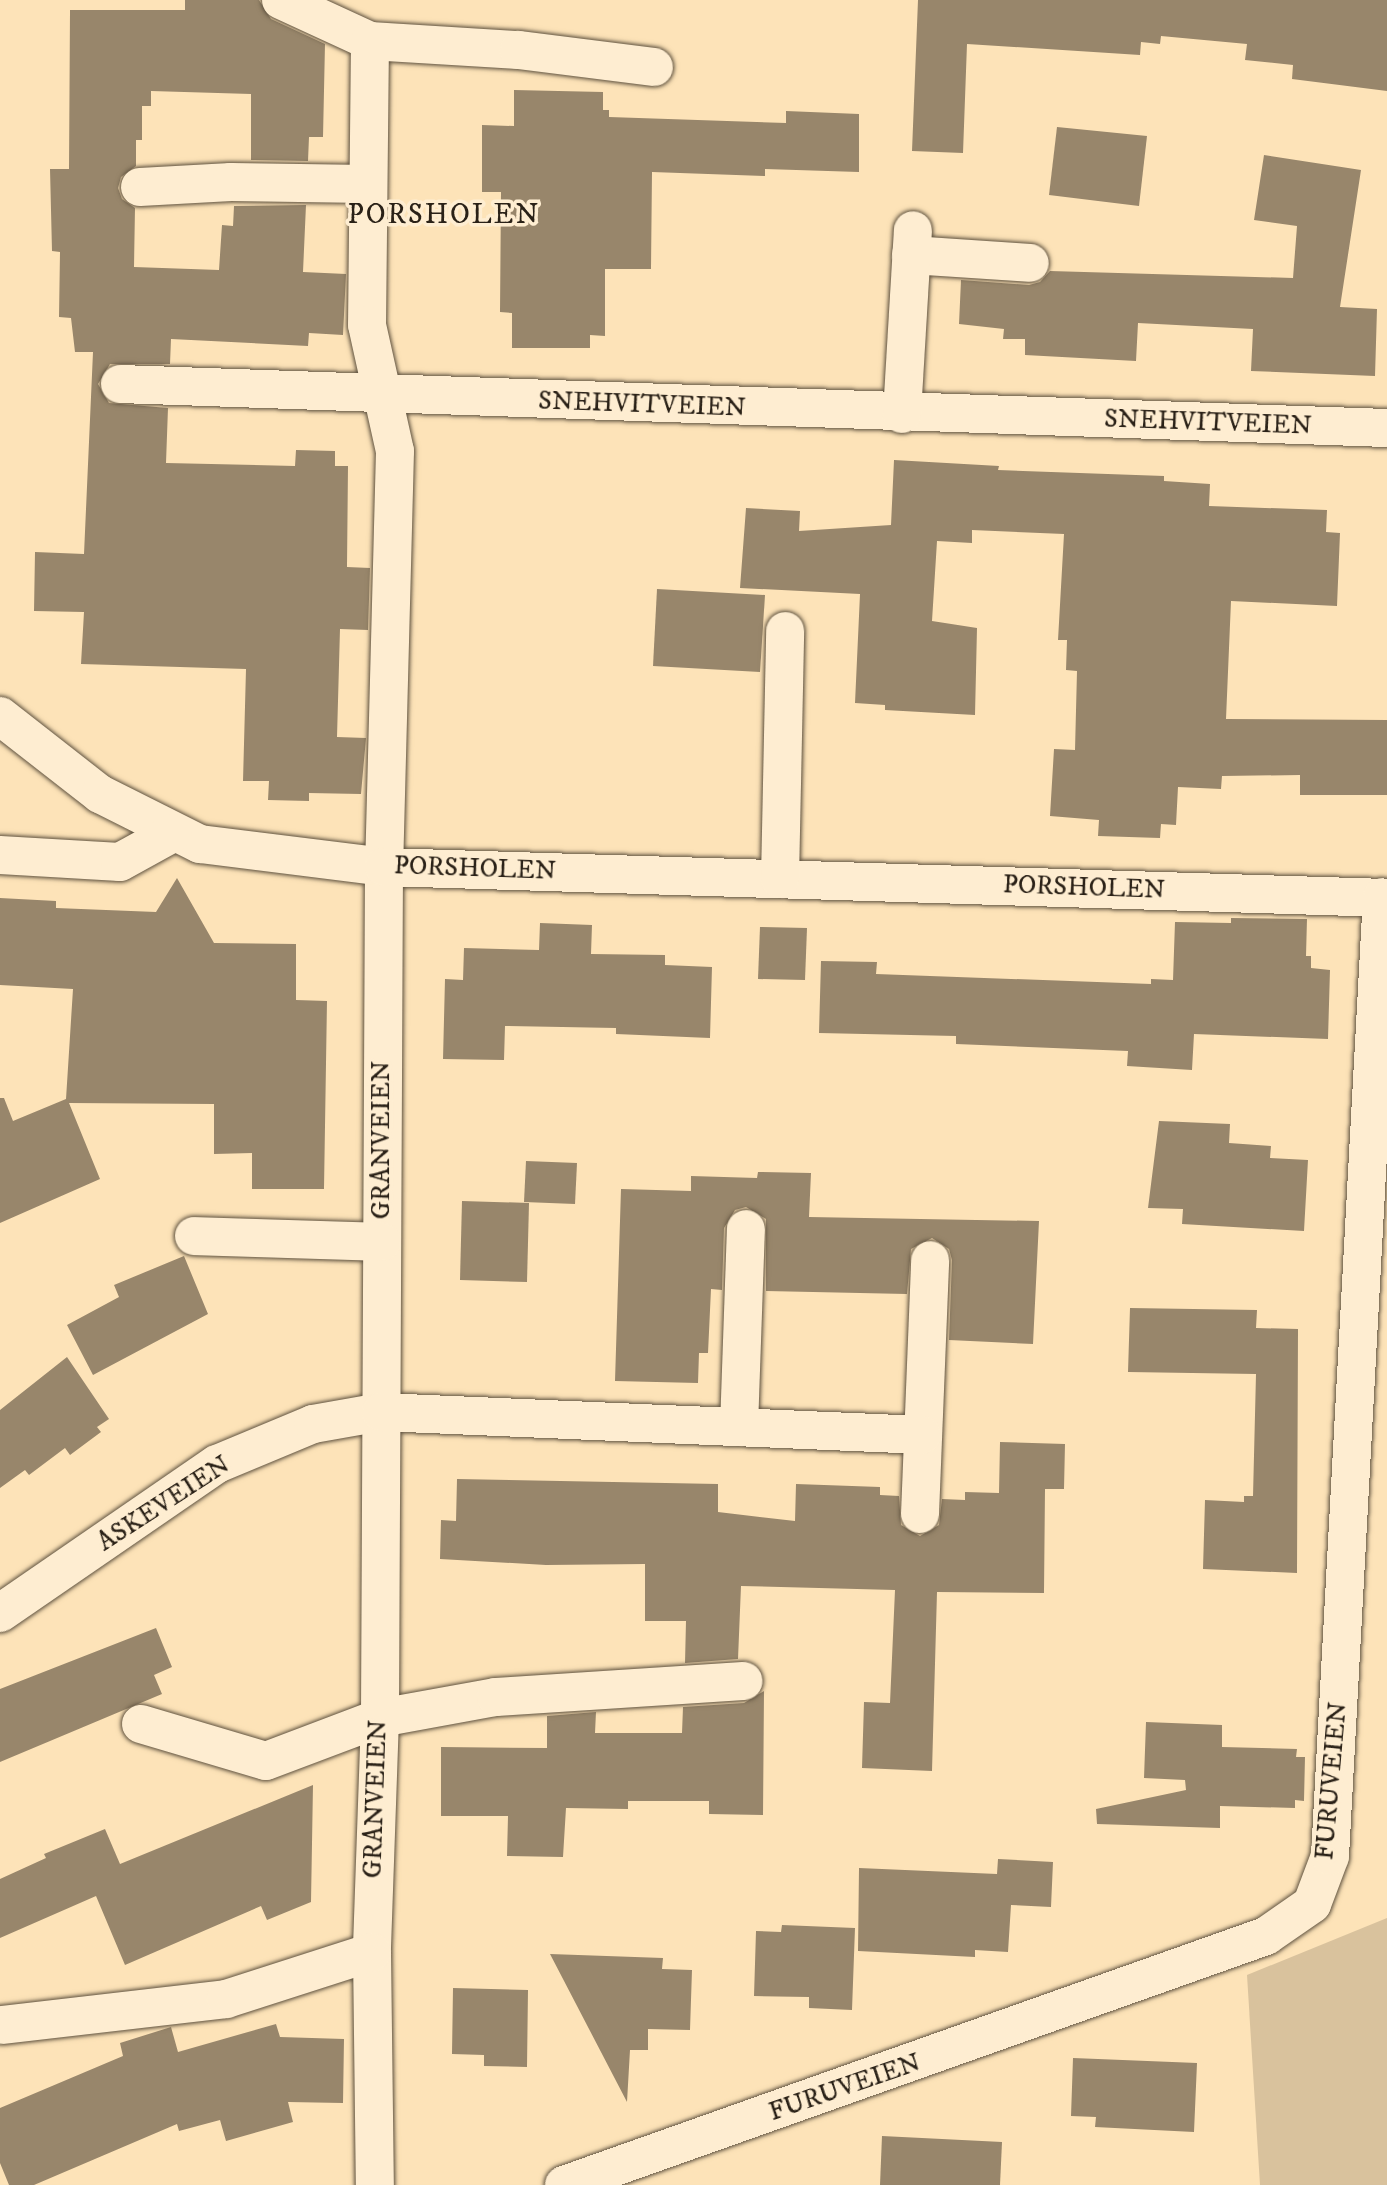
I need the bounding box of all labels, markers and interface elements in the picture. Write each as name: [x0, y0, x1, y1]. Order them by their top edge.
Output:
district label: PORSHOLEN: [349, 198, 539, 232]
street label: SNEHVITVEIEN: [538, 386, 746, 424]
street label: SNEHVITVEIEN: [1104, 404, 1312, 442]
street label: PORSHOLEN: [393, 851, 557, 887]
street label: PORSHOLEN: [1002, 870, 1166, 906]
street label: GRANVEIEN: [366, 1061, 398, 1219]
street label: ASKEVEIEN: [92, 1449, 236, 1559]
street label: FURUVEIEN: [1310, 1701, 1354, 1861]
street label: GRANVEIEN: [358, 1719, 394, 1879]
street label: FURUVEIEN: [765, 2047, 925, 2129]

